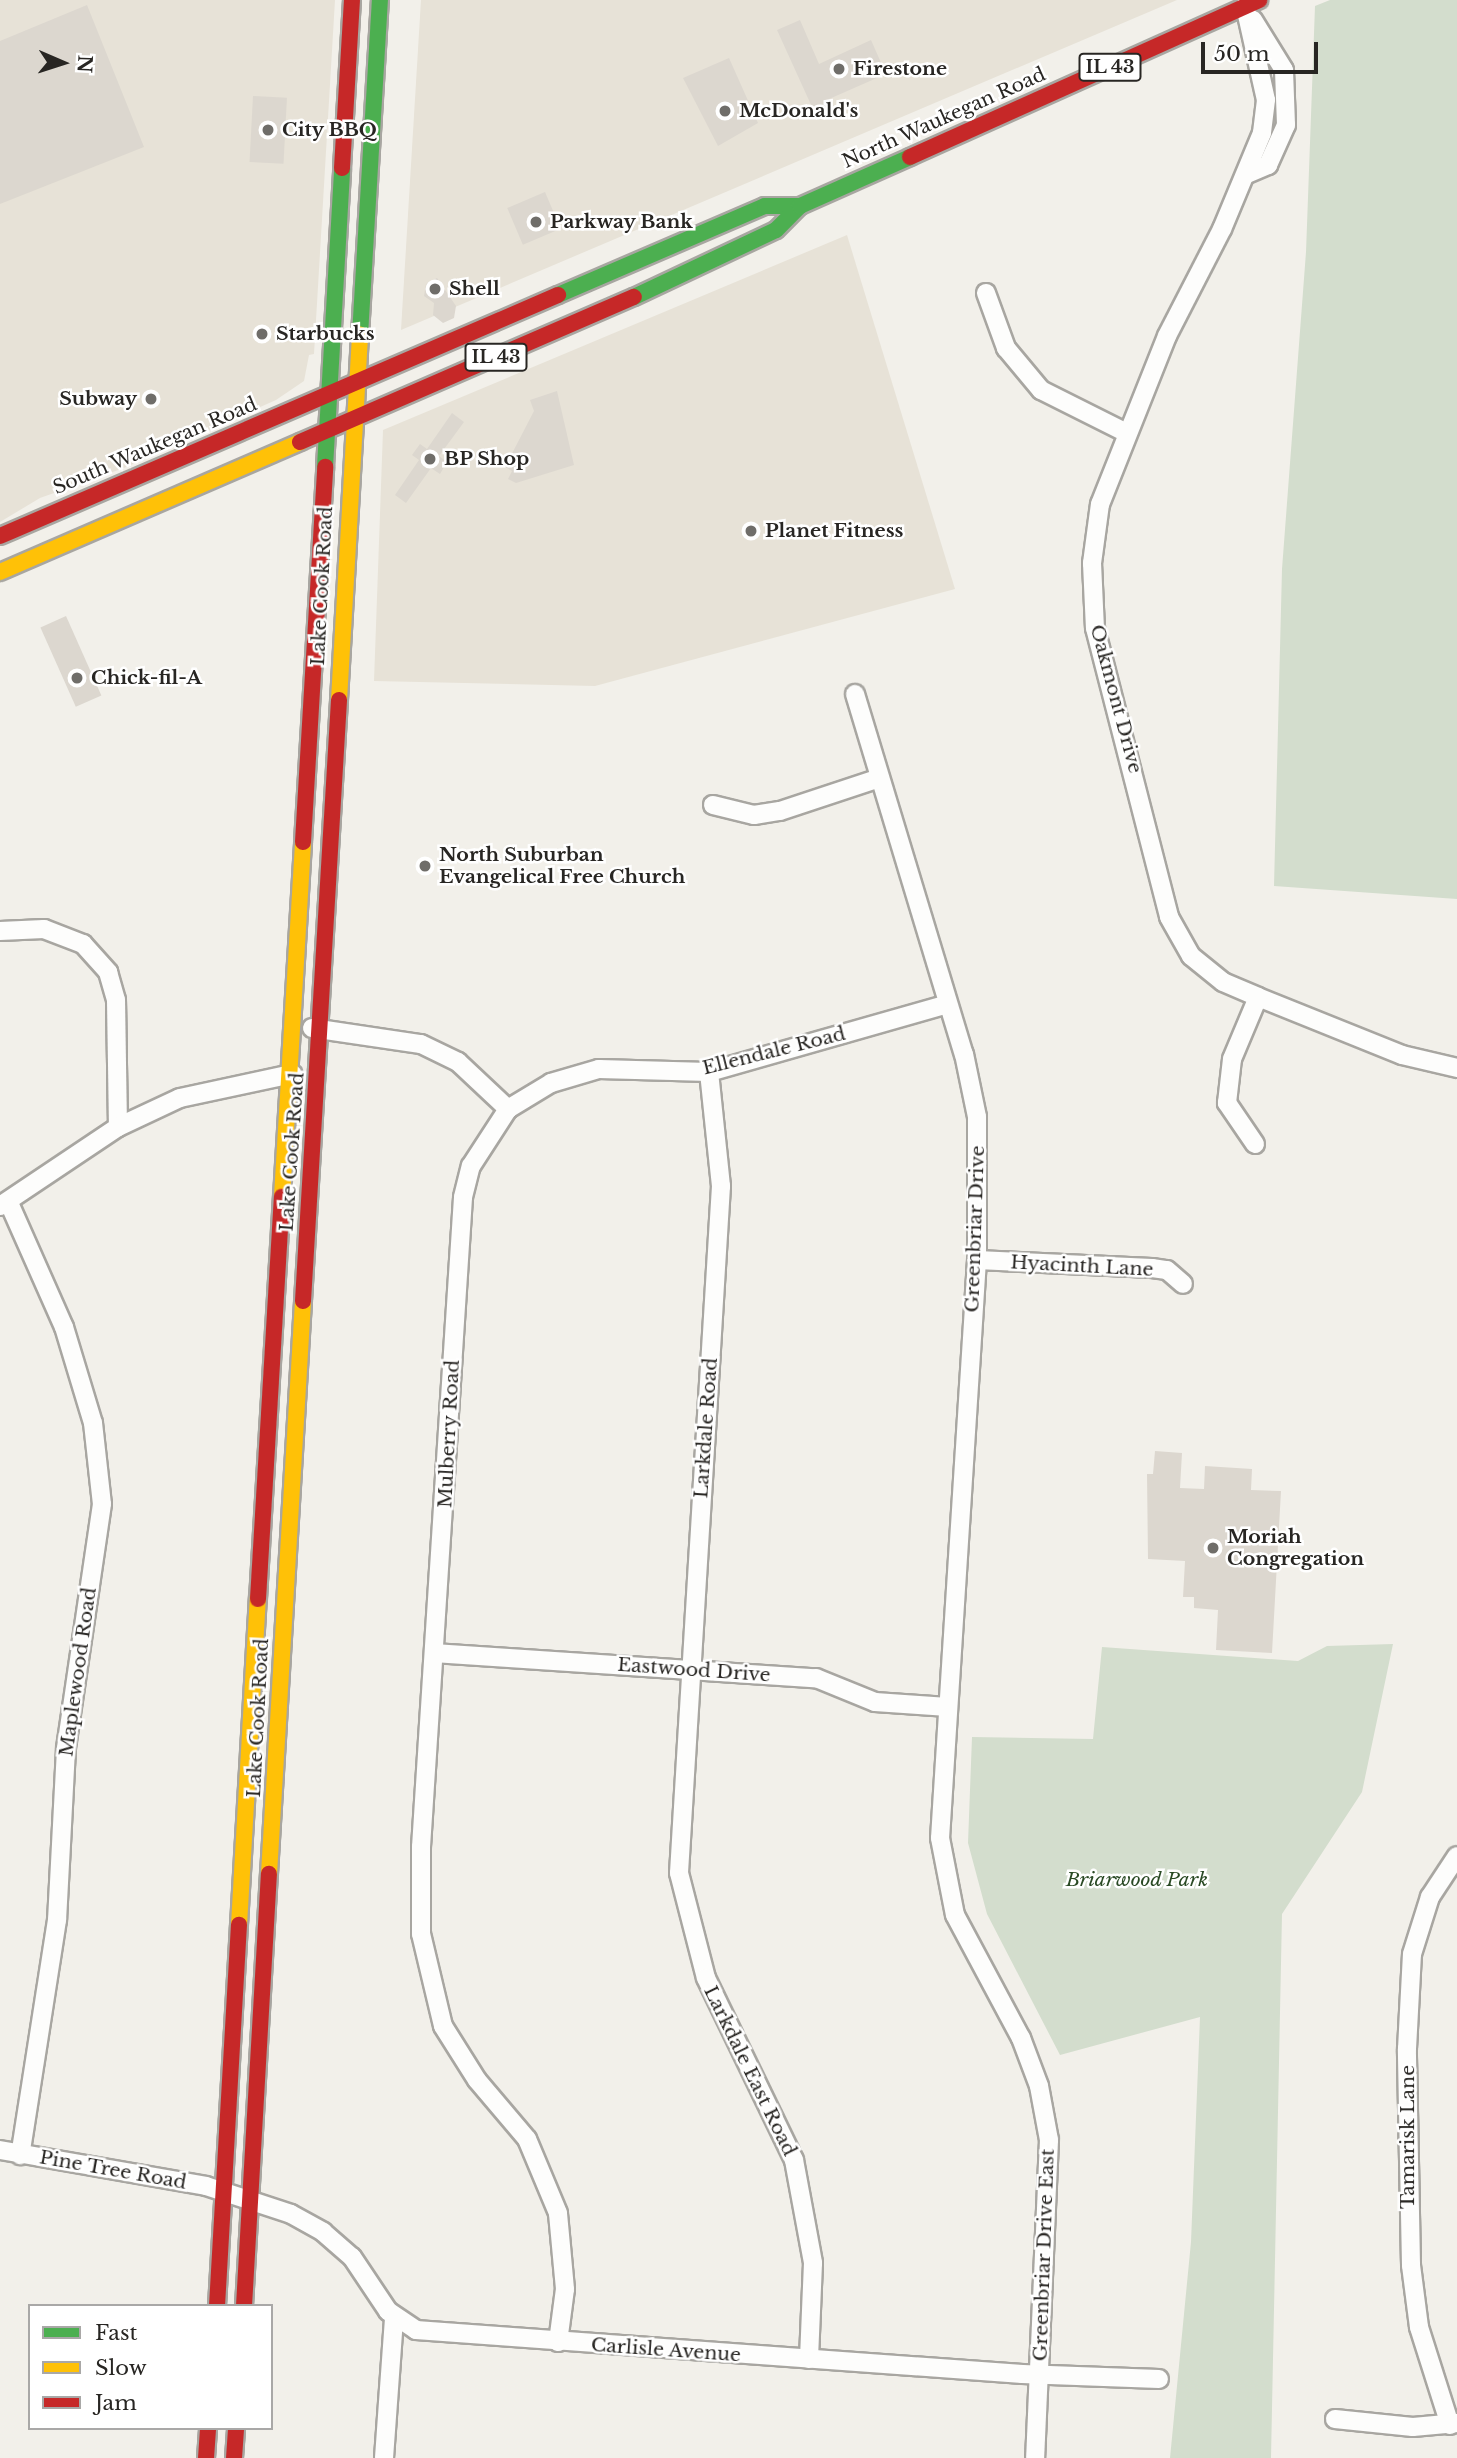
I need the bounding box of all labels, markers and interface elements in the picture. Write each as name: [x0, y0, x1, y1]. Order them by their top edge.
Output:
north arrow: [28, 28, 98, 98]
scale bar: [1205, 28, 1322, 72]
text: 50 m: [1214, 41, 1269, 67]
road number: IL 43: [1077, 52, 1143, 82]
text: N: [73, 55, 96, 74]
place label: Firestone: [853, 58, 947, 80]
marker: Firestone: [831, 61, 847, 77]
street label: North Waukegan Road: [839, 63, 1049, 173]
place label: McDonald's: [739, 100, 858, 122]
marker: McDonald's: [717, 103, 733, 119]
place label: City BBQ: [282, 119, 377, 141]
marker: City BBQ: [260, 122, 276, 138]
place label: Parkway Bank: [550, 211, 693, 233]
marker: Parkway Bank: [528, 214, 544, 230]
place label: Shell: [449, 278, 500, 300]
marker: Shell: [427, 281, 443, 297]
place label: Starbucks: [276, 323, 375, 345]
marker: Starbucks: [254, 326, 270, 342]
road number: IL 43: [463, 342, 529, 372]
place label: Subway: [59, 388, 137, 410]
marker: Subway: [143, 391, 159, 407]
street label: South Waukegan Road: [49, 393, 261, 499]
place label: BP Shop: [444, 448, 530, 470]
marker: BP Shop: [422, 451, 438, 467]
street label: Lake Cook Road: [306, 506, 338, 666]
place label: Planet Fitness: [765, 520, 903, 542]
marker: Planet Fitness: [743, 523, 759, 539]
street label: Oakmont Drive: [1085, 622, 1147, 776]
place label: Chick-fil-A: [91, 667, 202, 689]
marker: Chick-fil-A: [69, 670, 85, 686]
place label: North Suburban Evangelical Free Church: [439, 844, 685, 888]
marker: North Suburban Evangelical Free Church: [417, 858, 433, 874]
street label: Ellendale Road: [700, 1022, 848, 1080]
street label: Lake Cook Road: [275, 1072, 309, 1232]
street label: Greenbriar Drive: [961, 1145, 989, 1313]
street label: Hyacinth Lane: [1010, 1251, 1154, 1281]
street label: Larkdale Road: [690, 1357, 722, 1499]
street label: Mulberry Road: [434, 1359, 464, 1509]
place label: Moriah Congregation: [1227, 1526, 1364, 1570]
marker: Moriah Congregation: [1205, 1540, 1221, 1556]
street label: Maplewood Road: [55, 1586, 101, 1758]
street label: Lake Cook Road: [242, 1638, 274, 1798]
street label: Eastwood Drive: [617, 1653, 771, 1687]
park label: Briarwood Park: [1066, 1869, 1208, 1891]
street label: Larkdale East Road: [699, 1982, 801, 2160]
street label: Tamarisk Lane: [1397, 2065, 1419, 2209]
street label: Pine Tree Road: [37, 2146, 189, 2194]
street label: Greenbriar Drive East: [1029, 2148, 1059, 2362]
legend: [28, 2304, 273, 2430]
text: Fast: [95, 2320, 137, 2346]
street label: Carlisle Avenue: [590, 2333, 742, 2367]
text: Slow: [95, 2355, 147, 2381]
text: Jam: [95, 2390, 137, 2416]

